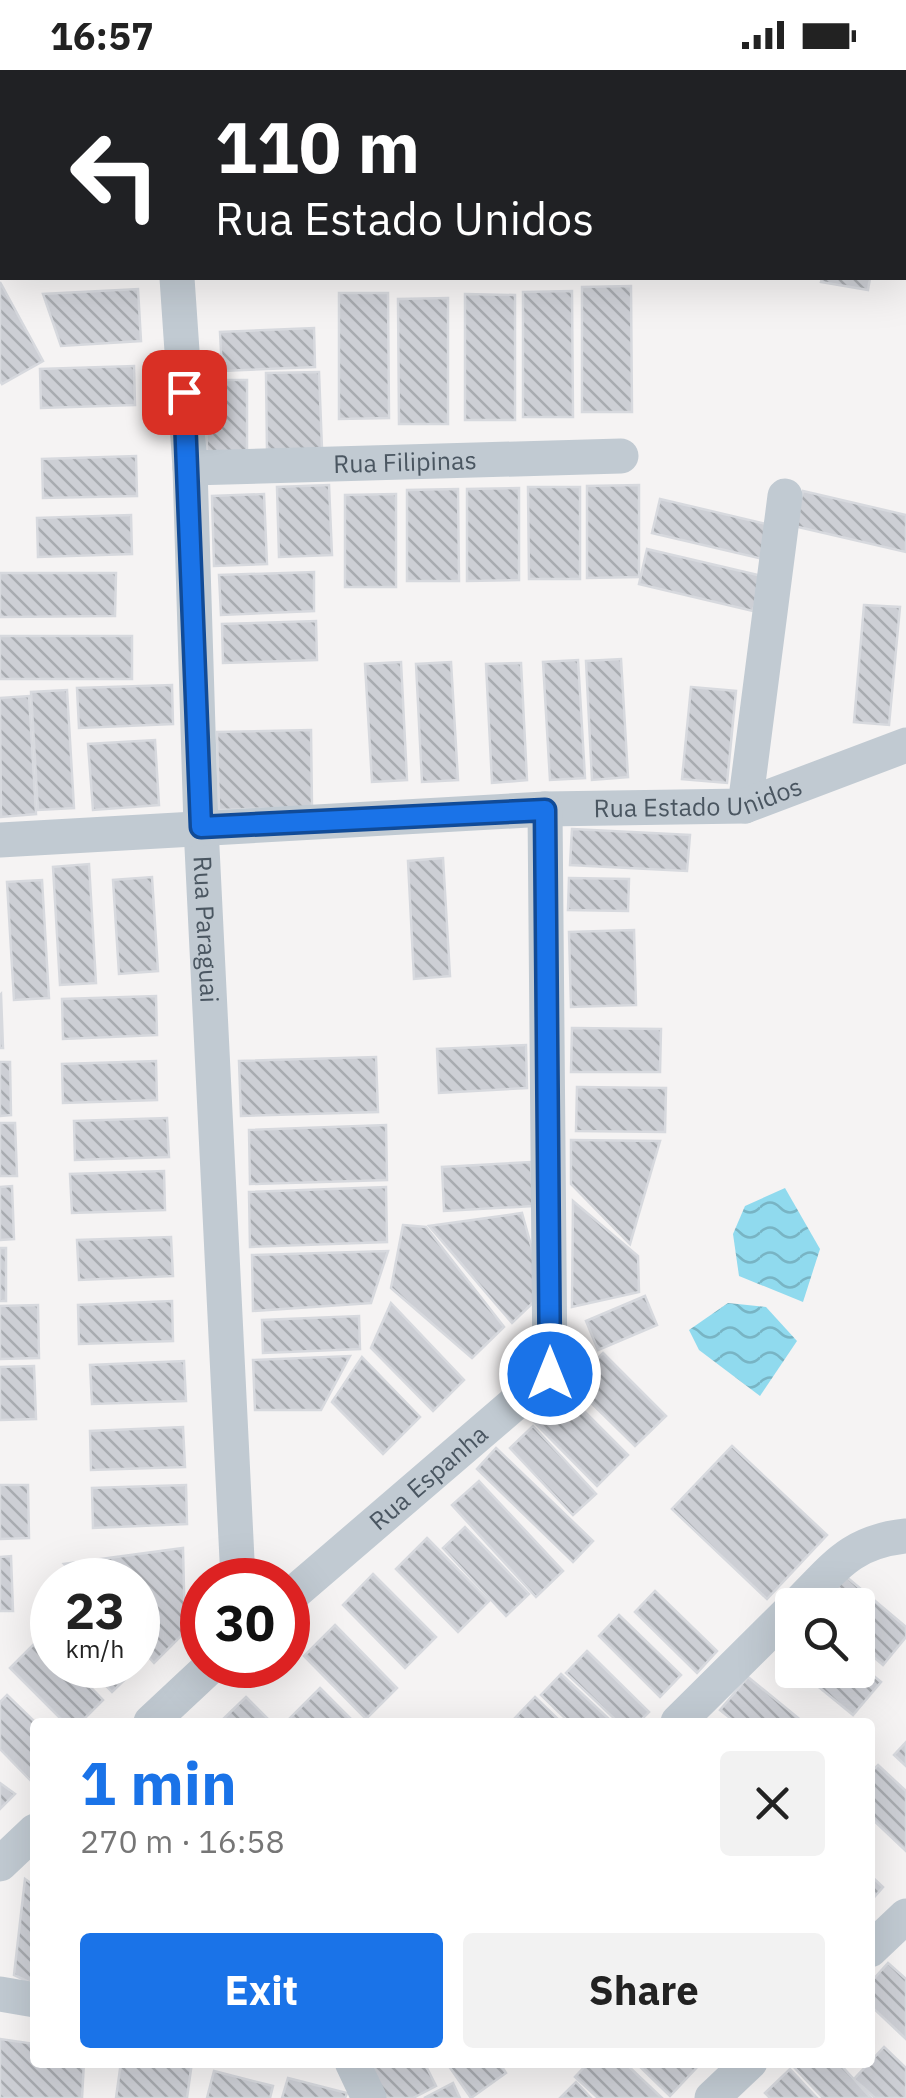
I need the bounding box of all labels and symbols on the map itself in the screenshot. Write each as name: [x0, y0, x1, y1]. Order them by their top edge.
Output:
pin: [142, 350, 227, 435]
street label: Rua Filipinas: [333, 443, 477, 480]
street label: Rua Estado Unidos: [593, 769, 806, 824]
street label: Rua Paraguai: [186, 855, 227, 1004]
position arrow: [498, 1322, 602, 1426]
street label: Rua Espanha: [362, 1417, 494, 1537]
speed limit sign: 30: [180, 1558, 310, 1688]

